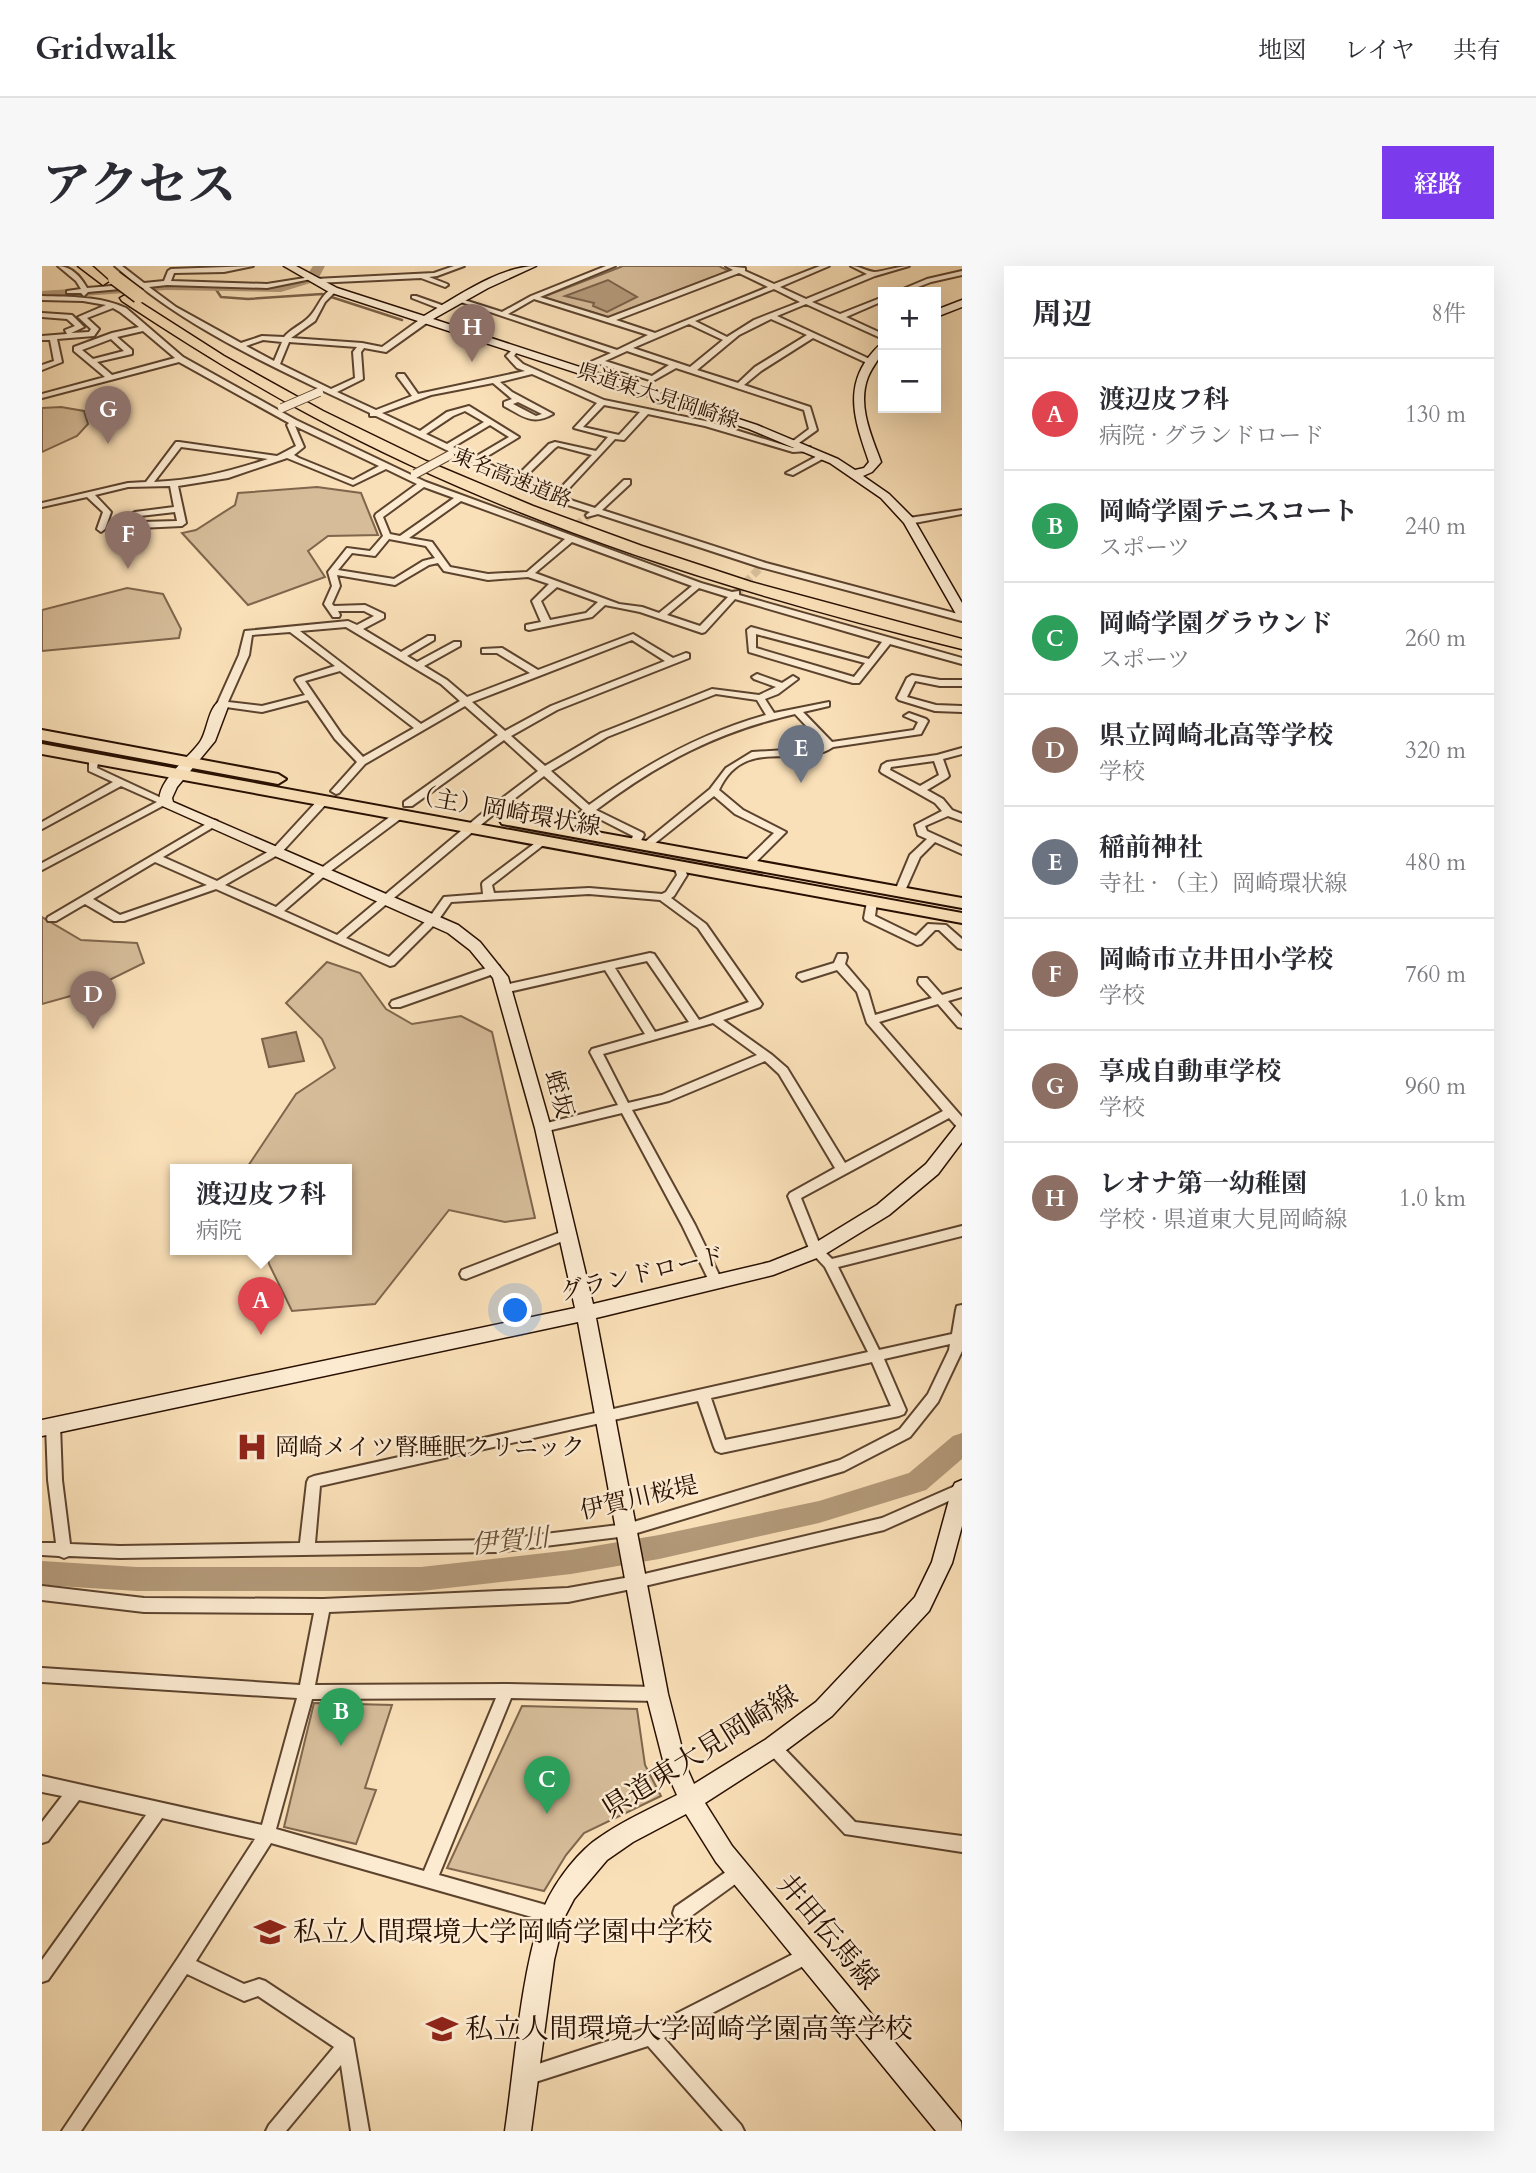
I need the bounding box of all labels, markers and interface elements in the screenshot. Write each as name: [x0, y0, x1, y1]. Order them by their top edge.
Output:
text: Gridwalk: [35, 26, 177, 71]
text: 地図: [1258, 34, 1306, 67]
text: レイヤ: [1344, 34, 1415, 67]
text: 共有: [1453, 34, 1501, 67]
button: 経路: [1382, 146, 1494, 219]
text: アクセス: [42, 152, 237, 219]
map controls: [878, 287, 941, 413]
button: +: [878, 287, 941, 350]
text: 周辺: [1032, 294, 1092, 335]
text: 8件: [1431, 298, 1466, 329]
pin: H: [449, 304, 495, 362]
button: −: [878, 350, 941, 413]
street label: 県道東大見岡崎線: [574, 356, 742, 436]
text: 渡辺皮フ科: [1099, 382, 1229, 417]
pin: G: [85, 386, 131, 444]
text: A: [1046, 399, 1064, 430]
text: 130 m: [1405, 399, 1466, 430]
text: 病院 · グランドロード: [1099, 420, 1324, 451]
street label: 東名高速道路: [448, 441, 576, 515]
text: 岡崎学園テニスコート: [1099, 494, 1358, 529]
pin: F: [105, 511, 151, 569]
text: B: [1047, 511, 1063, 542]
text: 240 m: [1405, 511, 1466, 542]
text: スポーツ: [1099, 532, 1190, 563]
text: 岡崎学園グラウンド: [1099, 606, 1333, 641]
text: C: [1046, 623, 1064, 654]
text: 260 m: [1405, 623, 1466, 654]
text: スポーツ: [1099, 644, 1190, 675]
text: 県立岡崎北高等学校: [1099, 718, 1333, 753]
pin: E: [778, 725, 824, 783]
text: D: [1045, 735, 1065, 766]
text: 320 m: [1405, 735, 1466, 766]
text: 学校: [1099, 756, 1145, 787]
street label: （主）岡崎環状線: [409, 778, 603, 844]
text: 稲前神社: [1099, 830, 1203, 865]
text: E: [1048, 847, 1062, 878]
text: 480 m: [1405, 847, 1466, 878]
text: 寺社 · （主）岡崎環状線: [1099, 868, 1347, 899]
text: 岡崎市立井田小学校: [1099, 942, 1333, 977]
text: F: [1048, 959, 1062, 990]
text: 760 m: [1405, 959, 1466, 990]
pin: D: [70, 971, 116, 1029]
text: 学校: [1099, 980, 1145, 1011]
text: 享成自動車学校: [1099, 1054, 1281, 1089]
street label: 蛭坂: [537, 1067, 581, 1121]
text: G: [1046, 1071, 1064, 1102]
text: 960 m: [1405, 1071, 1466, 1102]
text: 学校: [1099, 1092, 1145, 1123]
popup: [170, 1164, 352, 1255]
text: レオナ第一幼稚園: [1099, 1166, 1307, 1201]
text: 渡辺皮フ科: [196, 1177, 326, 1212]
text: H: [1045, 1183, 1065, 1214]
text: 1.0 km: [1399, 1183, 1466, 1214]
text: 学校 · 県道東大見岡崎線: [1099, 1204, 1347, 1235]
text: 病院: [196, 1215, 242, 1246]
street label: グランドロード: [556, 1239, 728, 1309]
pin: A: [238, 1277, 284, 1335]
your location: [498, 1293, 532, 1327]
hospital icon: 岡崎メイツ腎睡眠クリニック: [235, 1430, 269, 1464]
place label: 岡崎メイツ腎睡眠クリニック: [275, 1431, 585, 1464]
street label: 伊賀川桜堤: [577, 1468, 701, 1528]
water label: 伊賀川: [469, 1519, 554, 1562]
street label: 県道東大見岡崎線: [595, 1677, 805, 1827]
pin: B: [318, 1688, 364, 1746]
pin: C: [524, 1756, 570, 1814]
street label: 井田伝馬線: [768, 1866, 888, 1998]
place label: 私立人間環境大学岡崎学園中学校: [293, 1913, 713, 1951]
school or university icon: 私立人間環境大学岡崎学園中学校: [253, 1915, 287, 1949]
place label: 私立人間環境大学岡崎学園高等学校: [465, 2010, 913, 2048]
school or university icon: 私立人間環境大学岡崎学園高等学校: [425, 2012, 459, 2046]

